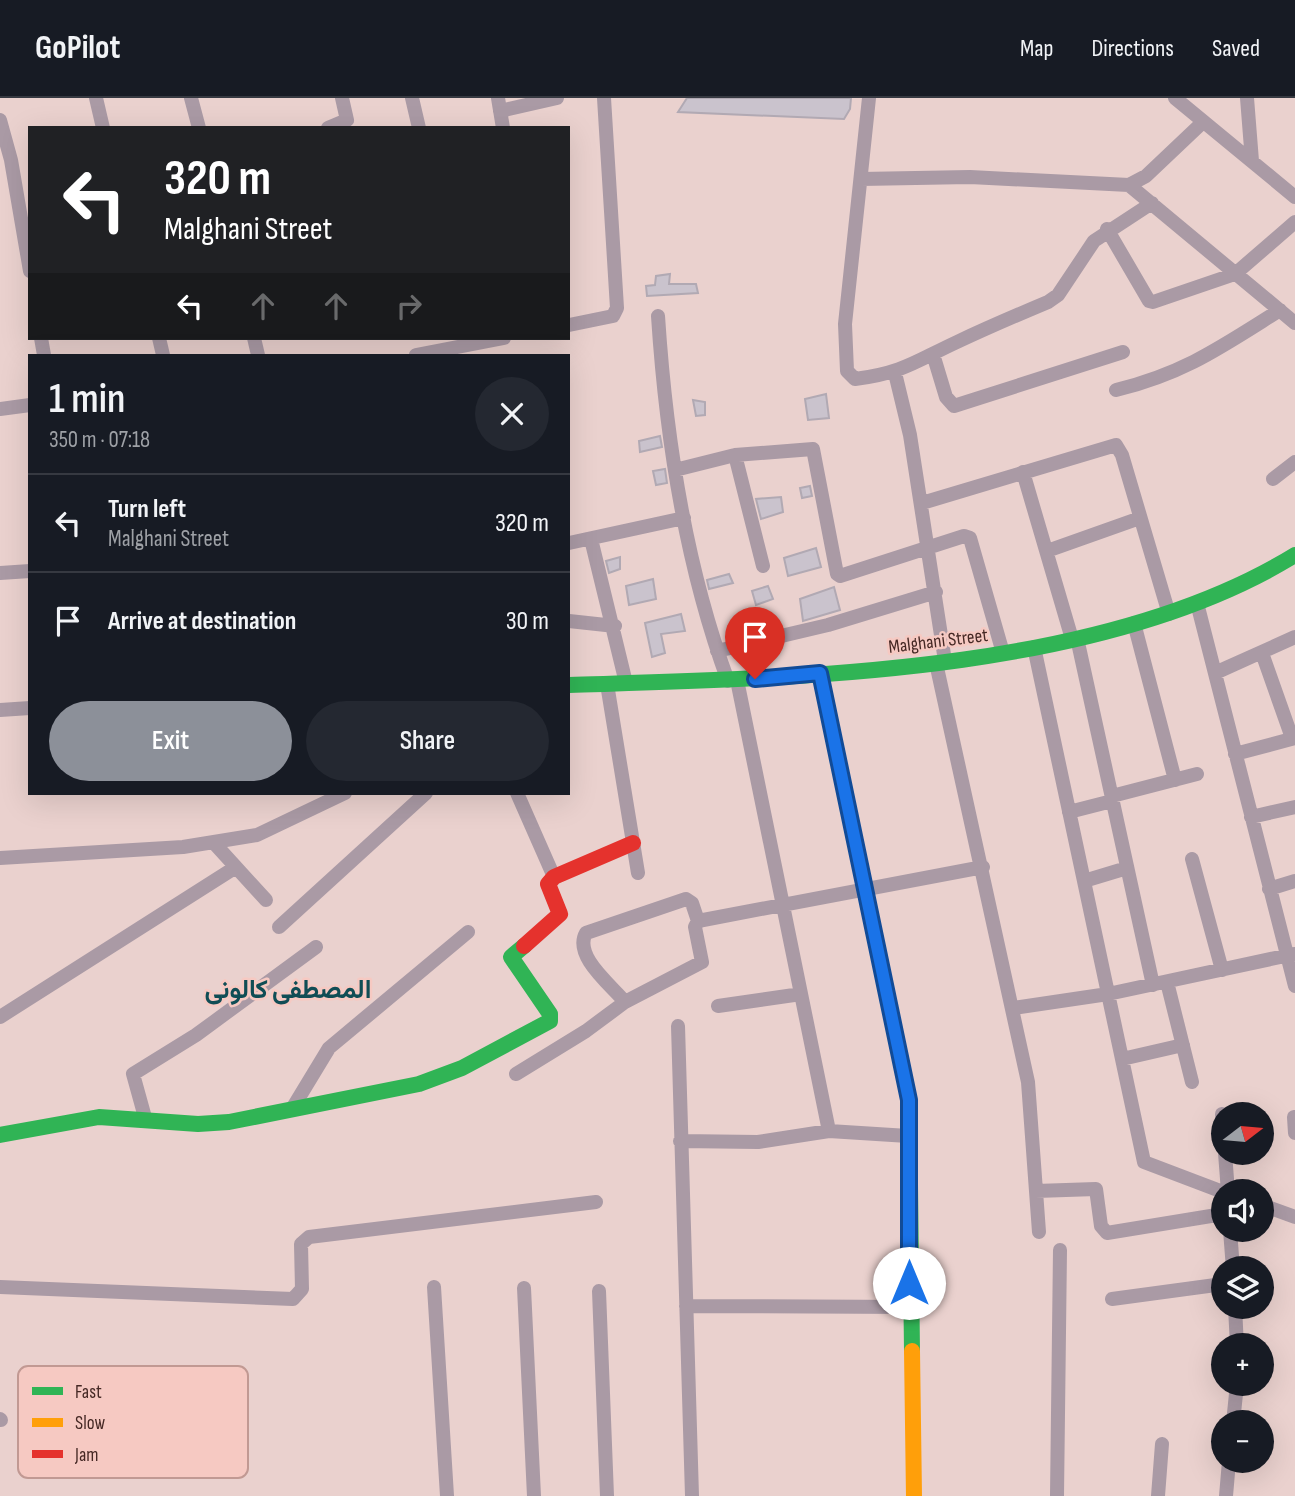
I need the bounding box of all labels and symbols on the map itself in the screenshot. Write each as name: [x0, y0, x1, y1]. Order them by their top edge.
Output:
pin: [725, 607, 785, 679]
street label: Malghani Street: [887, 624, 989, 659]
district label: المصطفی کالونی: [205, 975, 371, 1006]
north arrow: [1211, 1102, 1274, 1166]
position arrow: [872, 1246, 946, 1320]
legend: [18, 1366, 248, 1478]
text: Fast: [75, 1381, 102, 1404]
text: Slow: [75, 1412, 105, 1435]
text: Jam: [74, 1444, 98, 1467]

